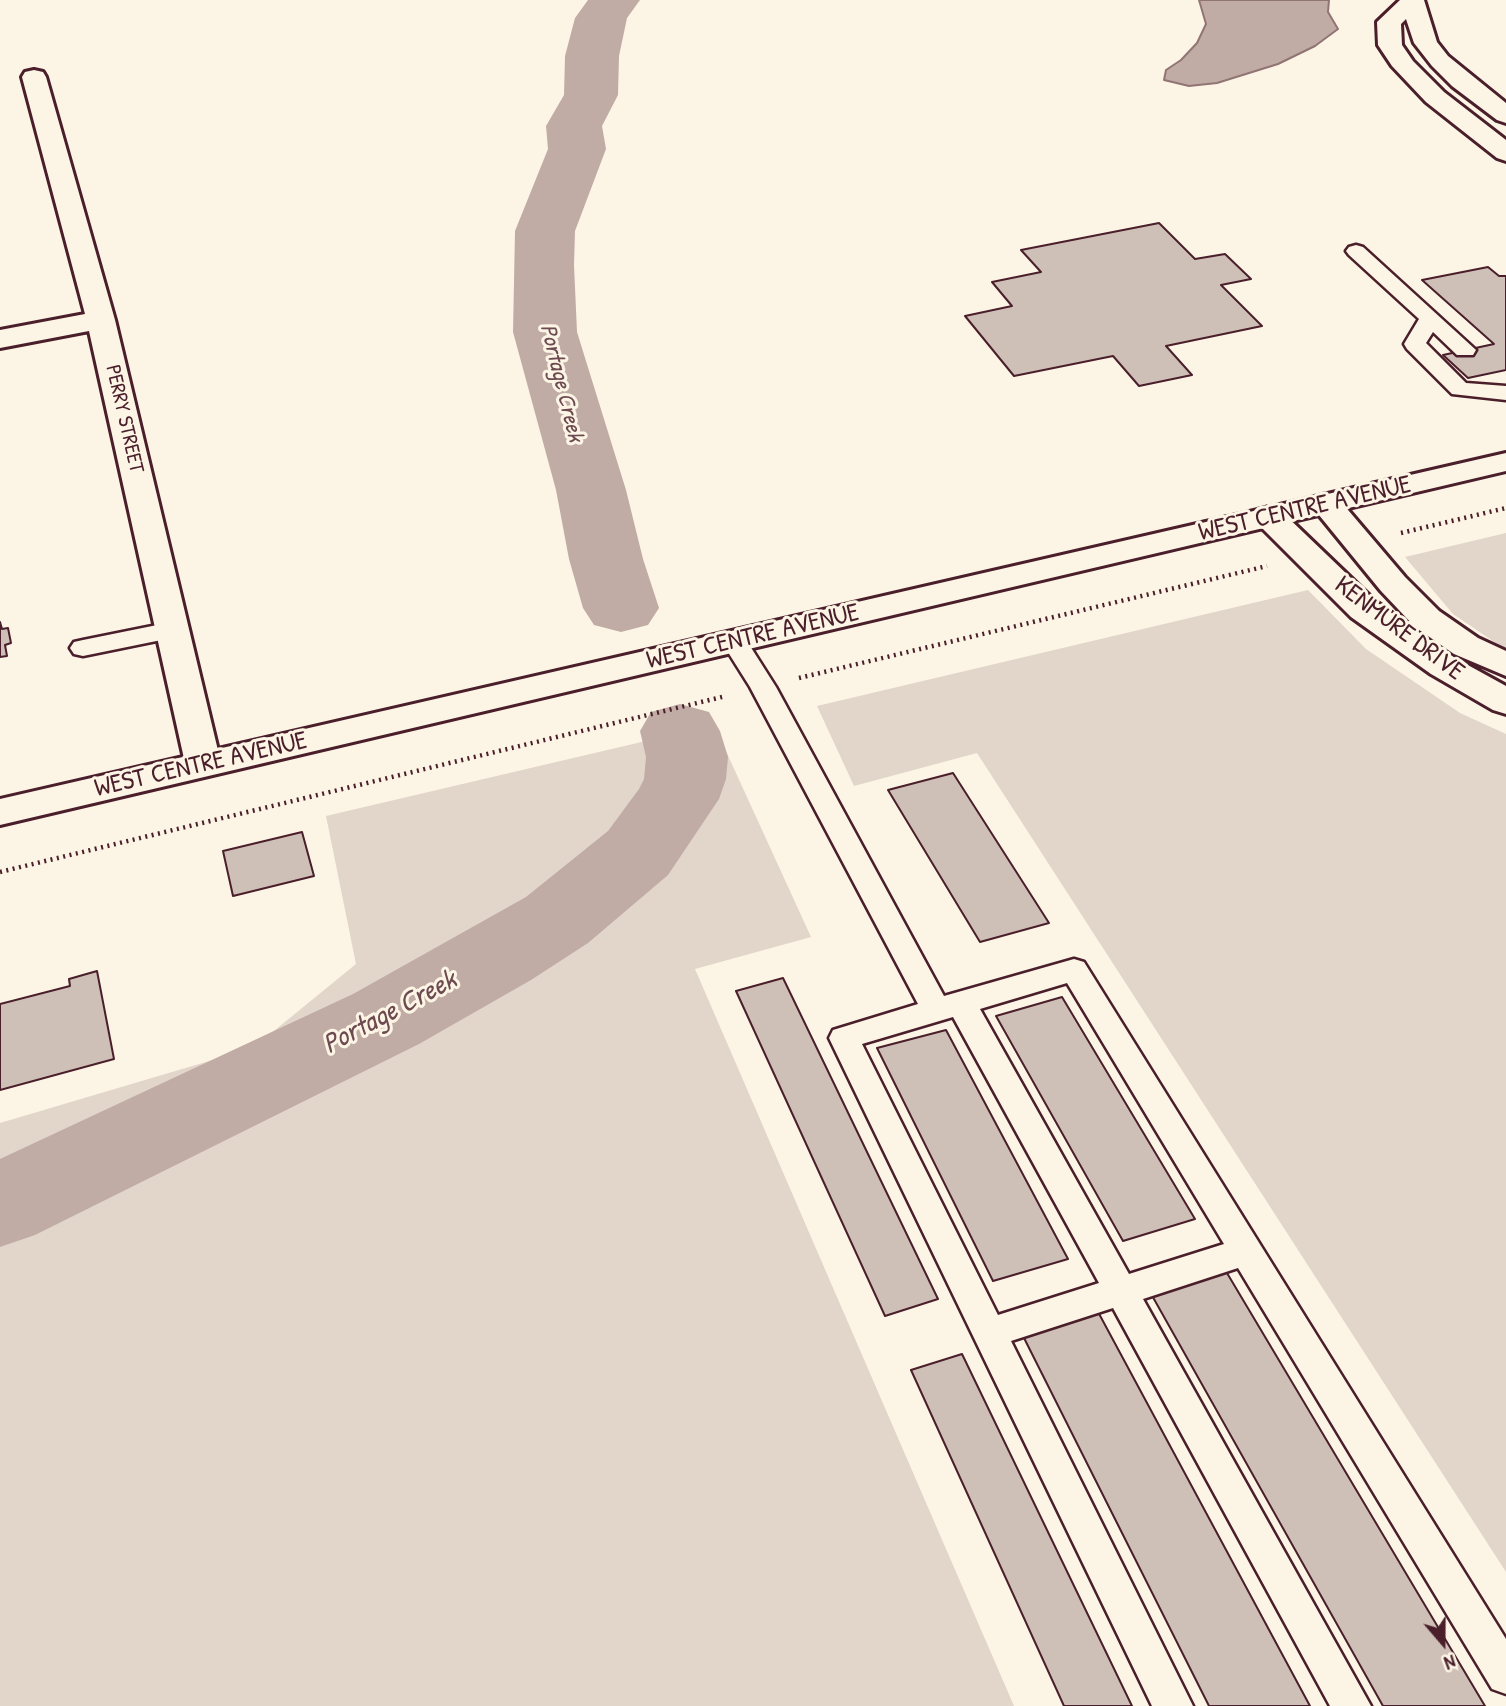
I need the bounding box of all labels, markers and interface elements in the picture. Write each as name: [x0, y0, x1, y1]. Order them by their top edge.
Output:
water label: Portage Creek: [533, 321, 589, 445]
street label: PERRY STREET: [99, 363, 149, 475]
street label: WEST CENTRE AVENUE: [1196, 469, 1414, 549]
street label: KENMURE DRIVE: [1328, 570, 1470, 688]
street label: WEST CENTRE AVENUE: [644, 597, 862, 677]
street label: WEST CENTRE AVENUE: [92, 725, 310, 805]
water label: Portage Creek: [318, 964, 462, 1062]
north arrow: [1408, 1608, 1478, 1678]
text: N: [1441, 1649, 1459, 1677]

